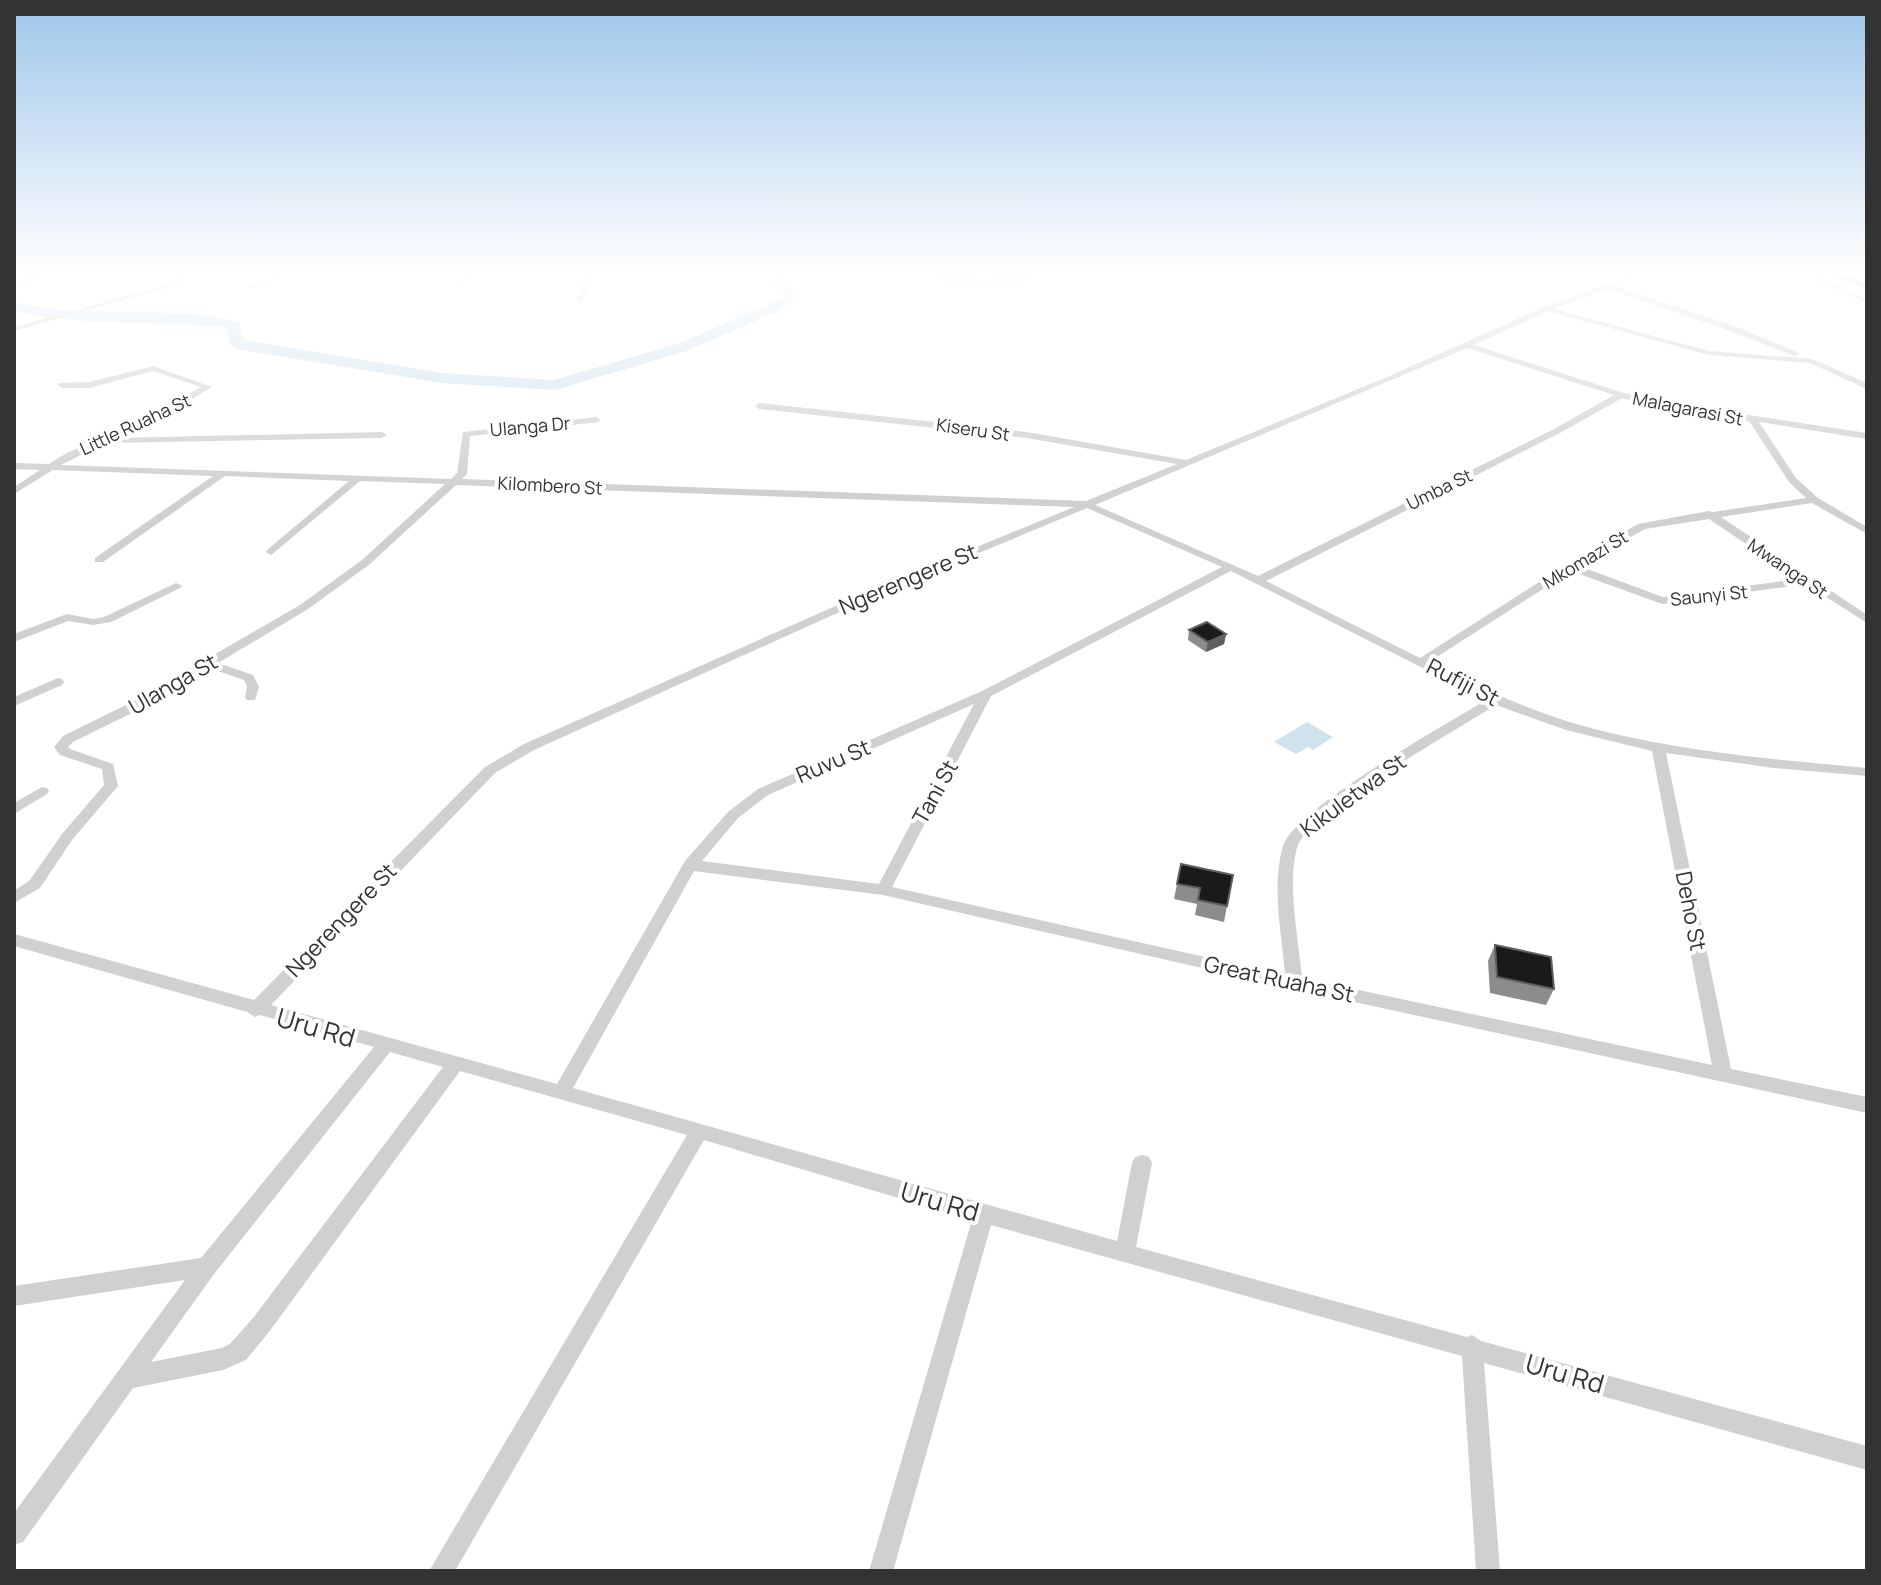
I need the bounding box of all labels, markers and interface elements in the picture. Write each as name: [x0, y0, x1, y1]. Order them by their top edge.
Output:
street label: Malagarasi St: [1631, 386, 1745, 430]
street label: Little Ruaha St: [76, 388, 194, 460]
street label: Ulanga Dr: [489, 410, 572, 441]
street label: Kiseru St: [935, 412, 1011, 446]
street label: Umba St: [1402, 463, 1476, 515]
street label: Kilombero St: [497, 470, 603, 500]
street label: Mkomazi St: [1538, 524, 1632, 594]
street label: Mwanga St: [1743, 532, 1833, 604]
street label: Ngerengere St: [834, 536, 982, 622]
street label: Saunyi St: [1669, 579, 1749, 611]
street label: Ulanga St: [123, 646, 223, 721]
street label: Rufiji St: [1422, 651, 1505, 713]
street label: Ruvu St: [791, 732, 875, 790]
street label: Kikuletwa St: [1294, 746, 1412, 844]
street label: Tani St: [905, 754, 965, 829]
street label: Ngerengere St: [279, 856, 403, 983]
street label: Deho St: [1669, 869, 1713, 954]
street label: Great Ruaha St: [1201, 948, 1357, 1010]
street label: Uru Rd: [273, 999, 359, 1055]
street label: Uru Rd: [897, 1173, 983, 1229]
street label: Uru Rd: [1522, 1345, 1608, 1401]

